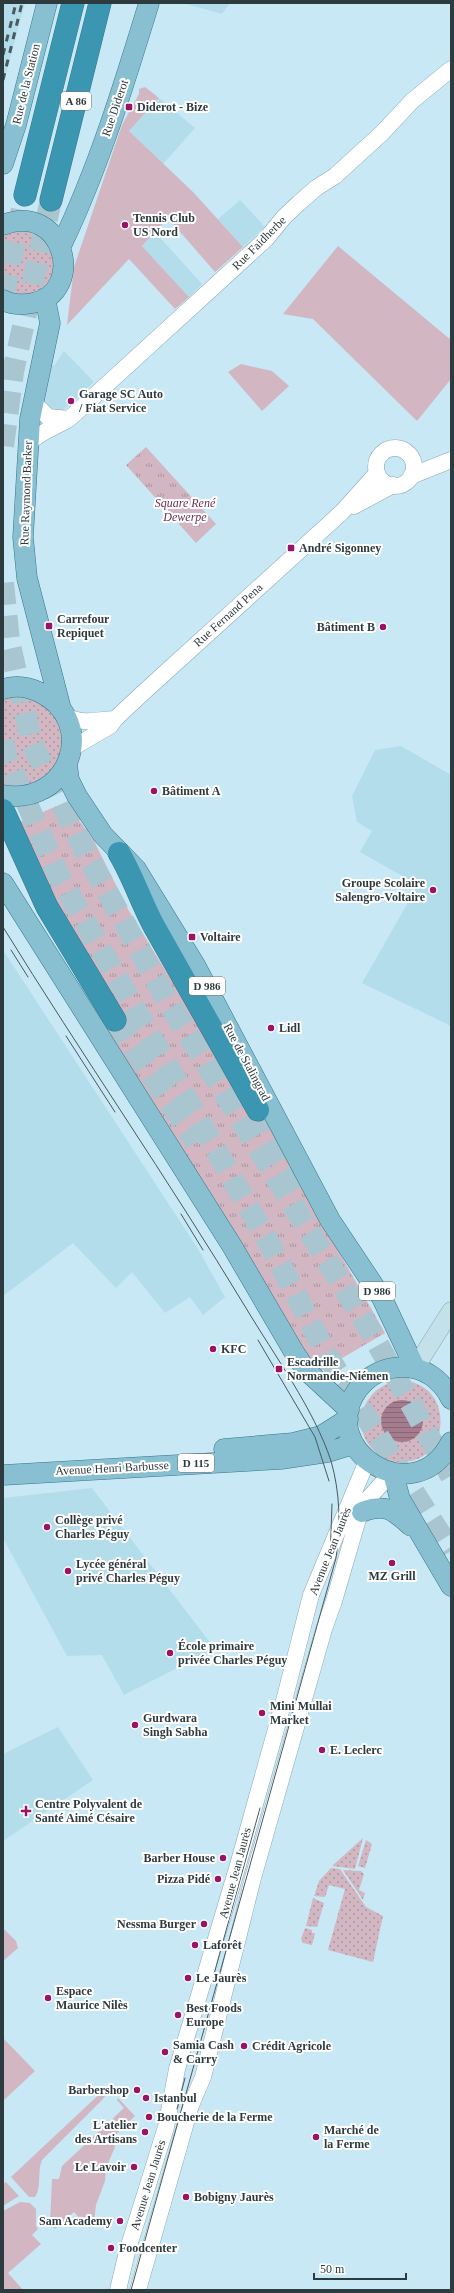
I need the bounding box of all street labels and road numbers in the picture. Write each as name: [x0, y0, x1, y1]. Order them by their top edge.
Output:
street label: Rue de la Station: [9, 42, 43, 126]
street label: Rue Diderot: [99, 77, 131, 138]
road number: A 86: [61, 92, 91, 110]
street label: Rue Faidherbe: [229, 213, 289, 273]
street label: Rue Raymond Barker: [17, 440, 35, 546]
street label: Rue Fernand Pena: [191, 580, 266, 650]
road number: D 986: [189, 977, 225, 995]
street label: Rue de Stalingrad: [221, 1021, 273, 1103]
road number: D 986: [359, 1282, 395, 1300]
road number: D 115: [178, 1454, 214, 1472]
street label: Avenue Henri Barbusse: [55, 1458, 169, 1478]
street label: Avenue Jean Jaurès: [306, 1505, 354, 1597]
street label: Avenue Jean Jaurès: [216, 1826, 254, 1920]
street label: Avenue Jean Jaurès: [128, 2138, 168, 2232]

